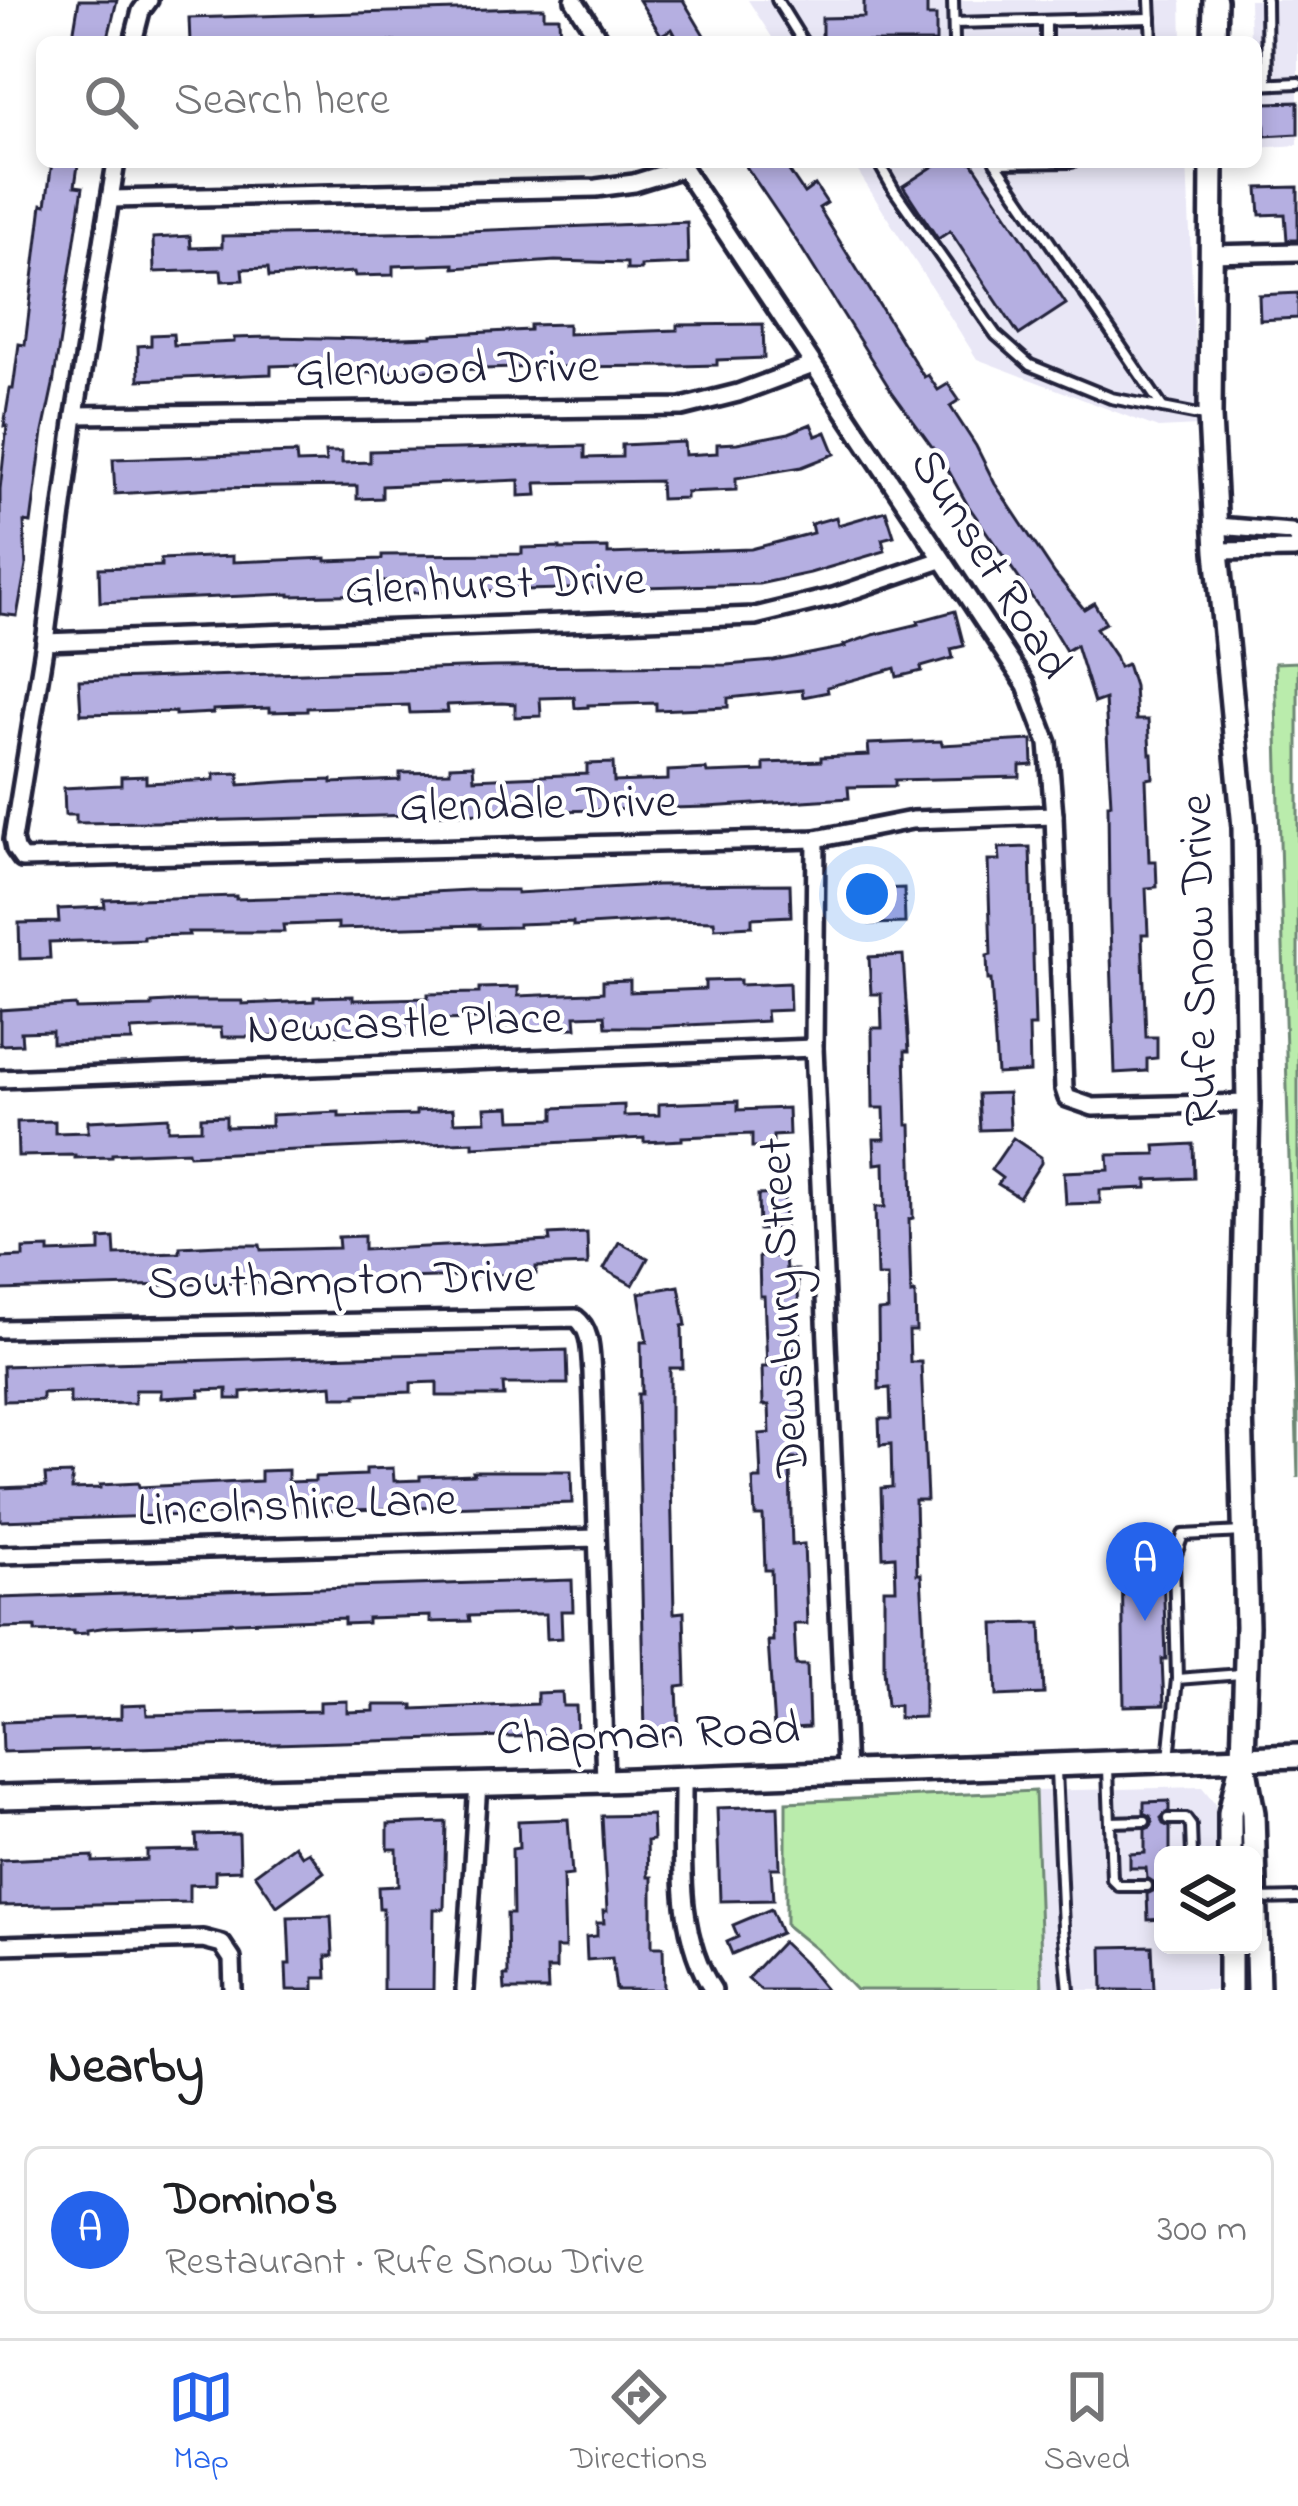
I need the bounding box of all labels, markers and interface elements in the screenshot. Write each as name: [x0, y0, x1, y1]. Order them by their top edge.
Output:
search box: [36, 36, 1262, 168]
icon: search: [78, 69, 144, 135]
text: Search here: [174, 69, 390, 135]
street label: Glenwood Drive: [295, 333, 600, 409]
street label: Sunset Road: [890, 436, 1088, 694]
street label: Glenhurst Drive: [343, 546, 647, 626]
street label: Glendale Drive: [398, 769, 678, 843]
street label: Rufe Snow Drive: [1163, 793, 1239, 1127]
your location: [837, 864, 897, 924]
street label: Newcastle Place: [246, 984, 565, 1065]
street label: Dewsbury Street: [742, 1135, 830, 1480]
street label: Southampton Drive: [146, 1244, 536, 1320]
street label: Lincolnshire Lane: [136, 1466, 458, 1548]
pin: A: [1106, 1522, 1184, 1621]
street label: Chapman Road: [495, 1696, 801, 1776]
map controls: [1154, 1846, 1262, 1954]
button: layers: [1154, 1846, 1262, 1954]
text: Nearby: [48, 2031, 204, 2106]
text: Domino's: [165, 2169, 338, 2235]
text: A: [78, 2202, 102, 2259]
text: 300 m: [1157, 2202, 1247, 2259]
text: Restaurant · Rufe Snow Drive: [165, 2235, 644, 2292]
tab: Map: [168, 2364, 234, 2484]
tab: Directions: [570, 2364, 707, 2484]
tab: Saved: [1044, 2364, 1130, 2484]

